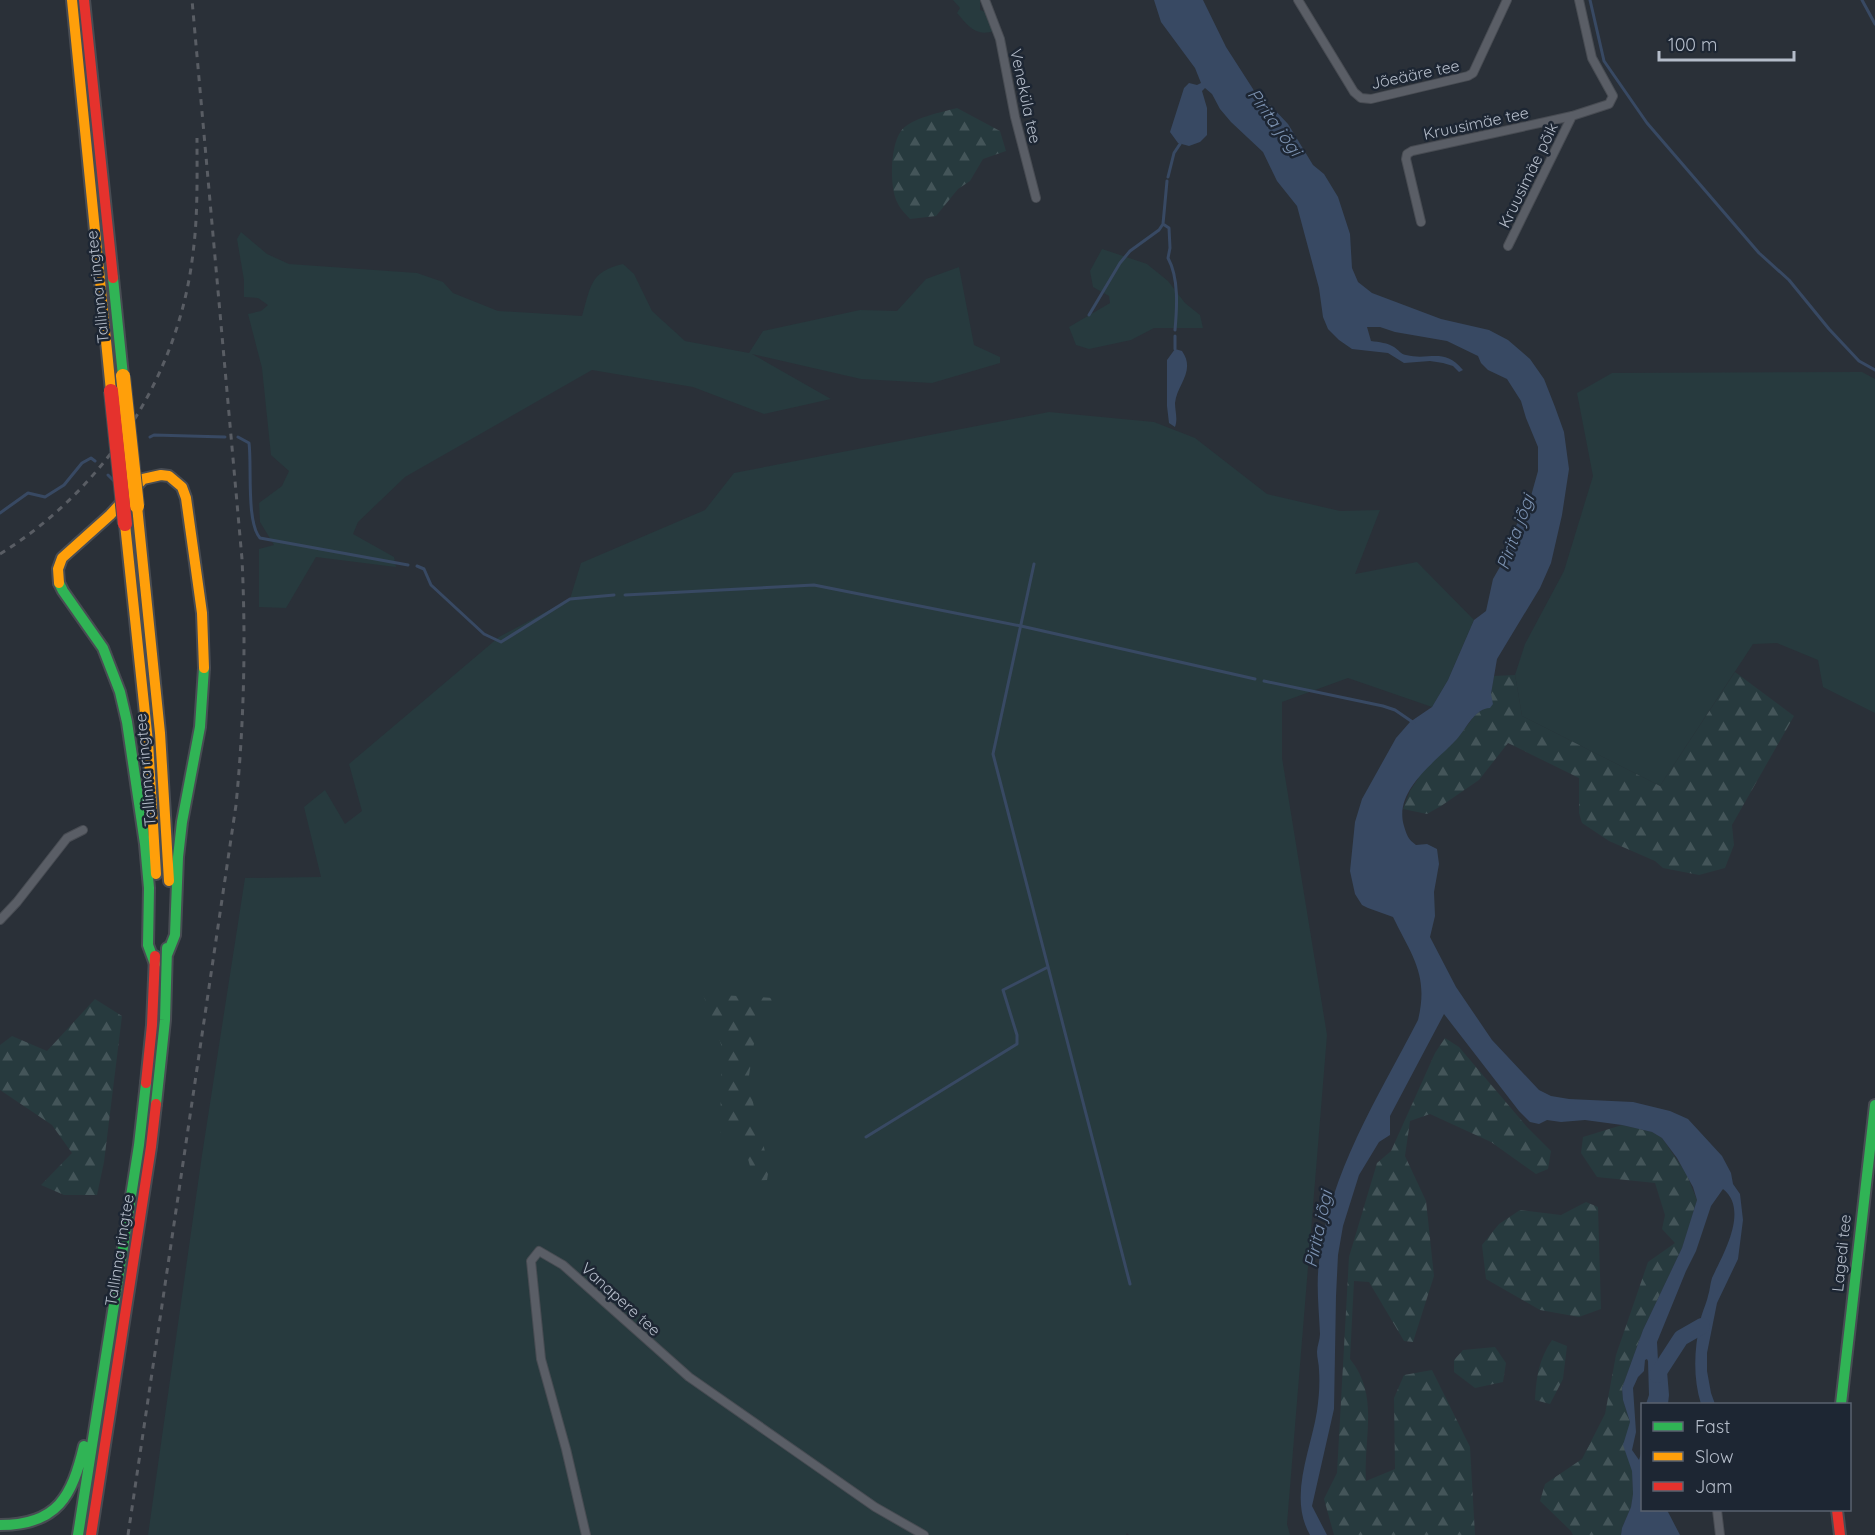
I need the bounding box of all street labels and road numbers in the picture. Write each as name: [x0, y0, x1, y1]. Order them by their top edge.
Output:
street label: Veneküla tee: [1006, 47, 1046, 145]
street label: Jõeääre tee: [1369, 55, 1461, 93]
street label: Kruusimäe tee: [1422, 102, 1530, 144]
street label: Kruusimäe põik: [1494, 119, 1562, 231]
street label: Tallinna ringtee: [81, 230, 113, 344]
street label: Tallinna ringtee: [130, 713, 160, 827]
street label: Tallinna ringtee: [100, 1192, 138, 1308]
street label: Lagedi tee: [1827, 1213, 1855, 1293]
street label: Vanapere tee: [577, 1258, 665, 1340]

